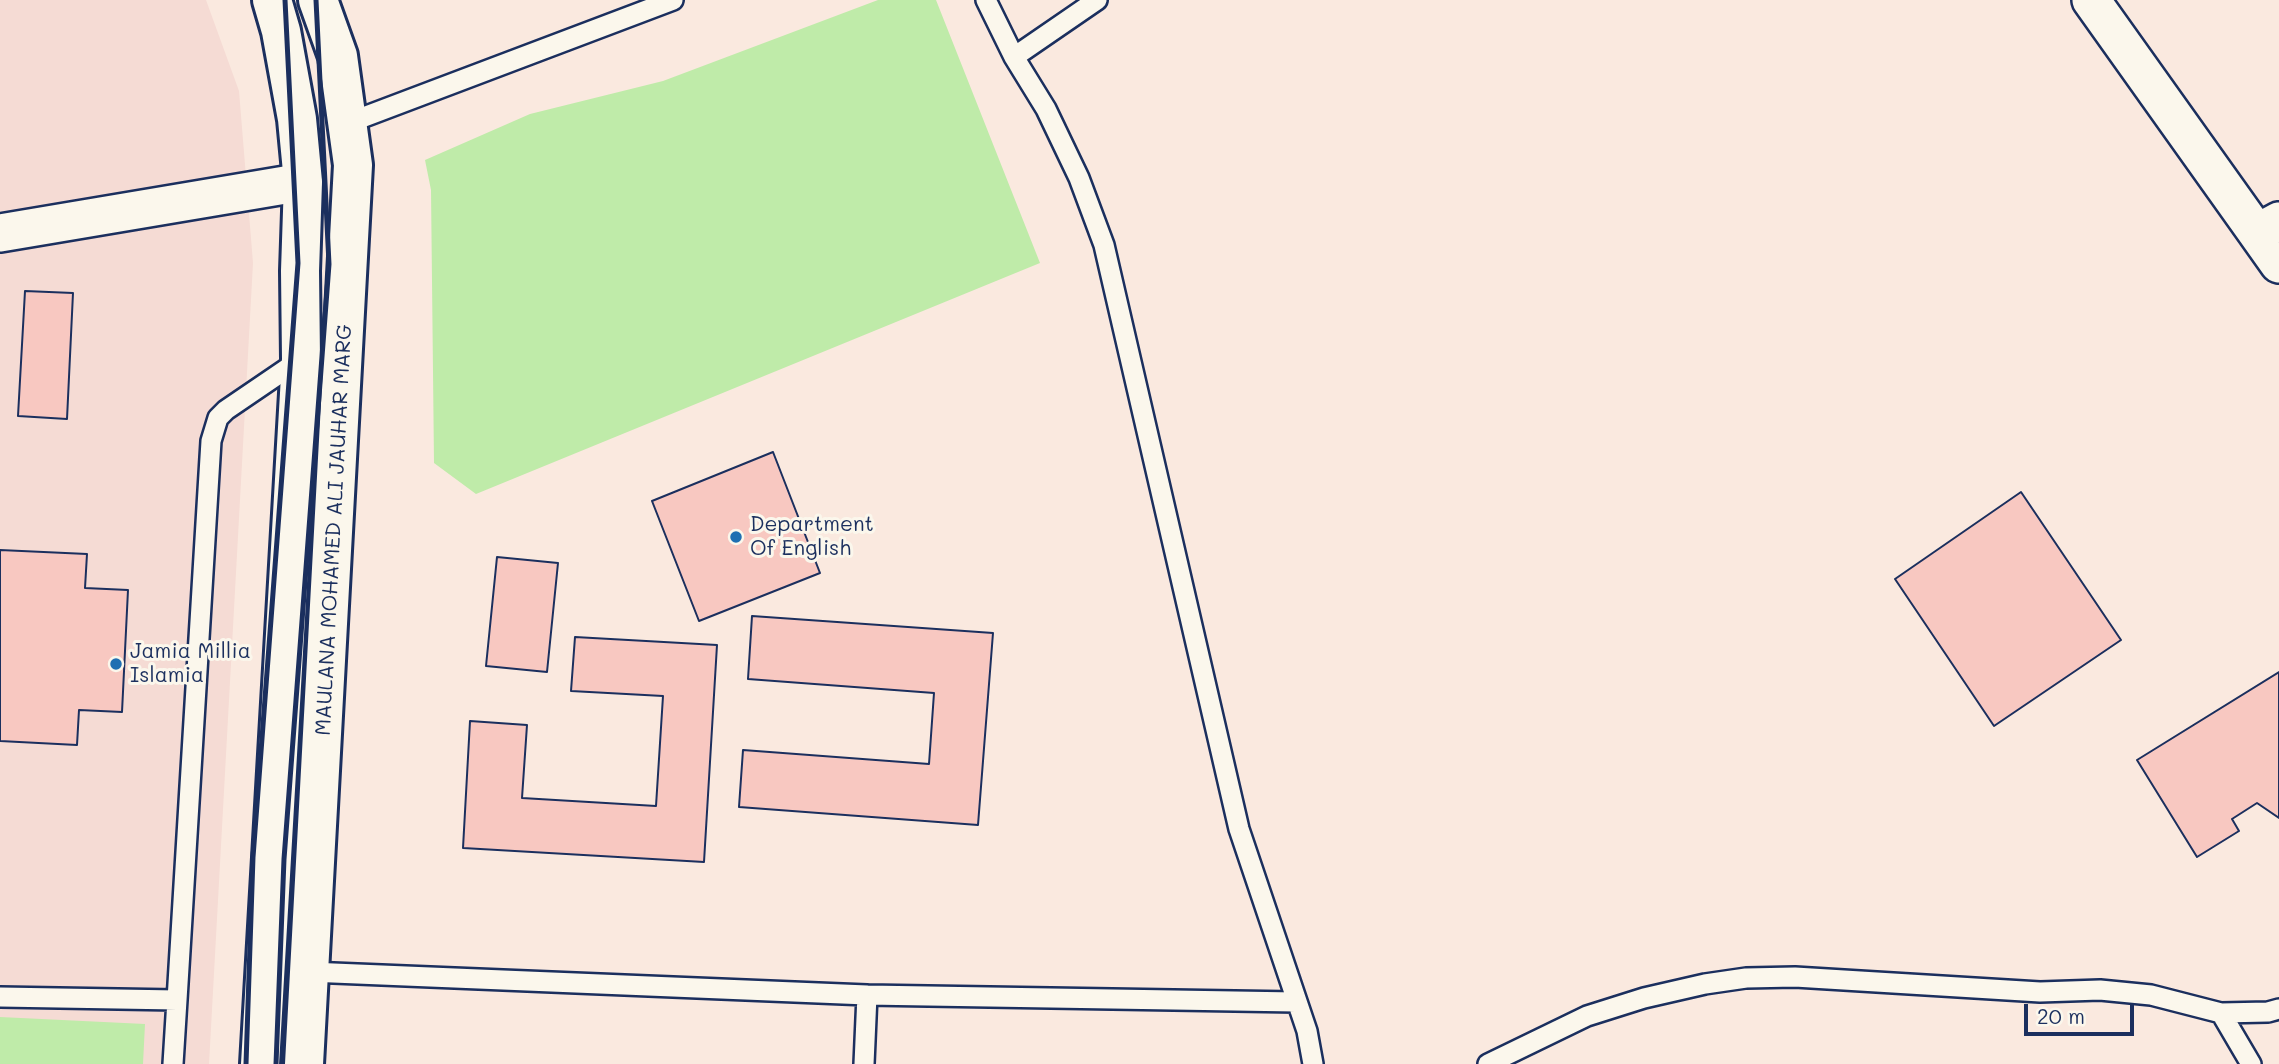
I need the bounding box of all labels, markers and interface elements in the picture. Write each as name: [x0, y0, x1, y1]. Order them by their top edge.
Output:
street label: MAULANA MOHAMED ALI JAUHAR MARG: [311, 324, 357, 736]
place label: Department Of English: [750, 512, 874, 562]
marker: Department Of English: [728, 529, 744, 545]
place label: Jamia Millia Islamia: [130, 639, 251, 689]
marker: Jamia Millia Islamia: [108, 656, 124, 672]
scale bar: [2027, 990, 2137, 1034]
text: 20 m: [2037, 1002, 2085, 1029]

